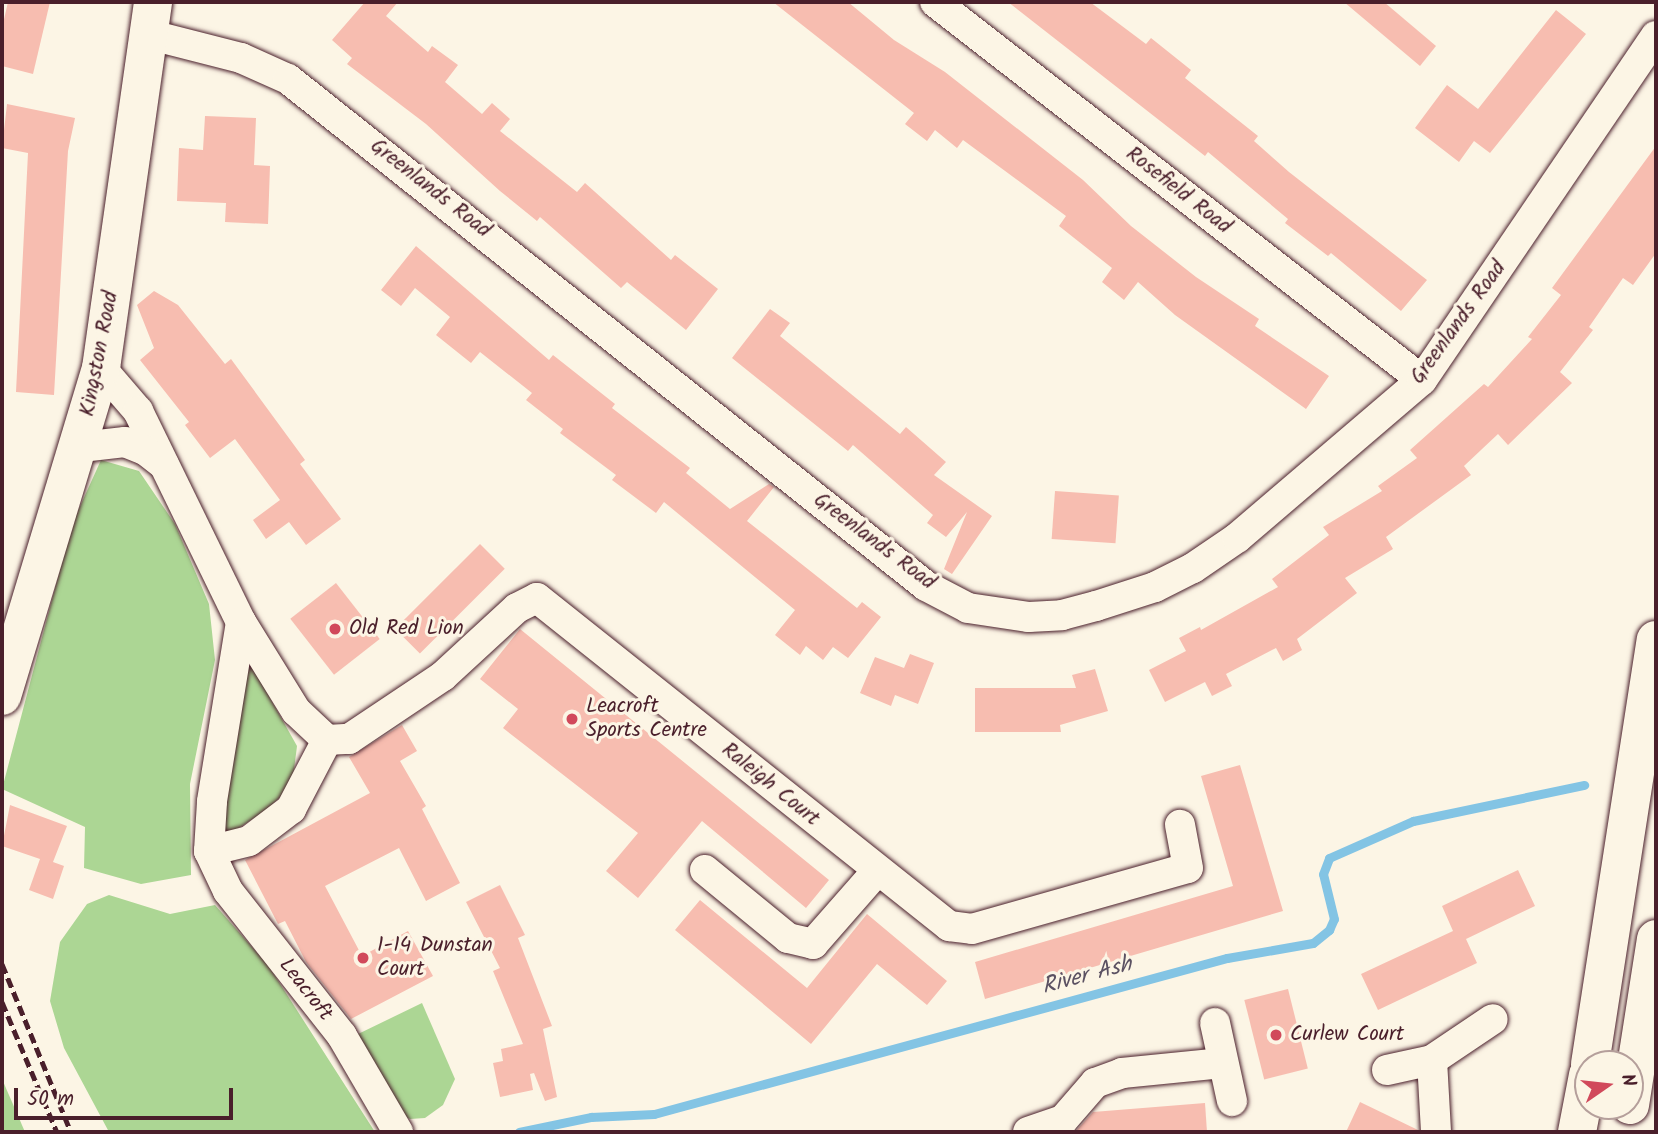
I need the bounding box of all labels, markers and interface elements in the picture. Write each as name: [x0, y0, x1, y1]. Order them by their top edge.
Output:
street label: Greenlands Road: [365, 134, 495, 244]
street label: Rosefield Road: [1120, 142, 1236, 240]
street label: Greenlands Road: [1406, 257, 1512, 389]
street label: Kingston Road: [76, 289, 124, 419]
street label: Greenlands Road: [808, 488, 940, 596]
place label: Old Red Lion: [349, 616, 464, 642]
marker: Old Red Lion: [327, 621, 343, 637]
place label: Leacroft Sports Centre: [586, 694, 707, 744]
marker: Leacroft Sports Centre: [564, 711, 580, 727]
street label: Raleigh Court: [716, 738, 824, 832]
place label: 1-14 Dunstan Court: [377, 933, 493, 983]
marker: 1-14 Dunstan Court: [355, 950, 371, 966]
water label: River Ash: [1039, 951, 1135, 1001]
street label: Leacroft: [273, 954, 337, 1026]
place label: Curlew Court: [1290, 1022, 1404, 1048]
marker: Curlew Court: [1268, 1027, 1284, 1043]
north arrow: [1574, 1050, 1644, 1120]
text: N: [1611, 1071, 1643, 1090]
scale bar: [18, 1074, 236, 1118]
text: 50 m: [27, 1083, 74, 1116]

